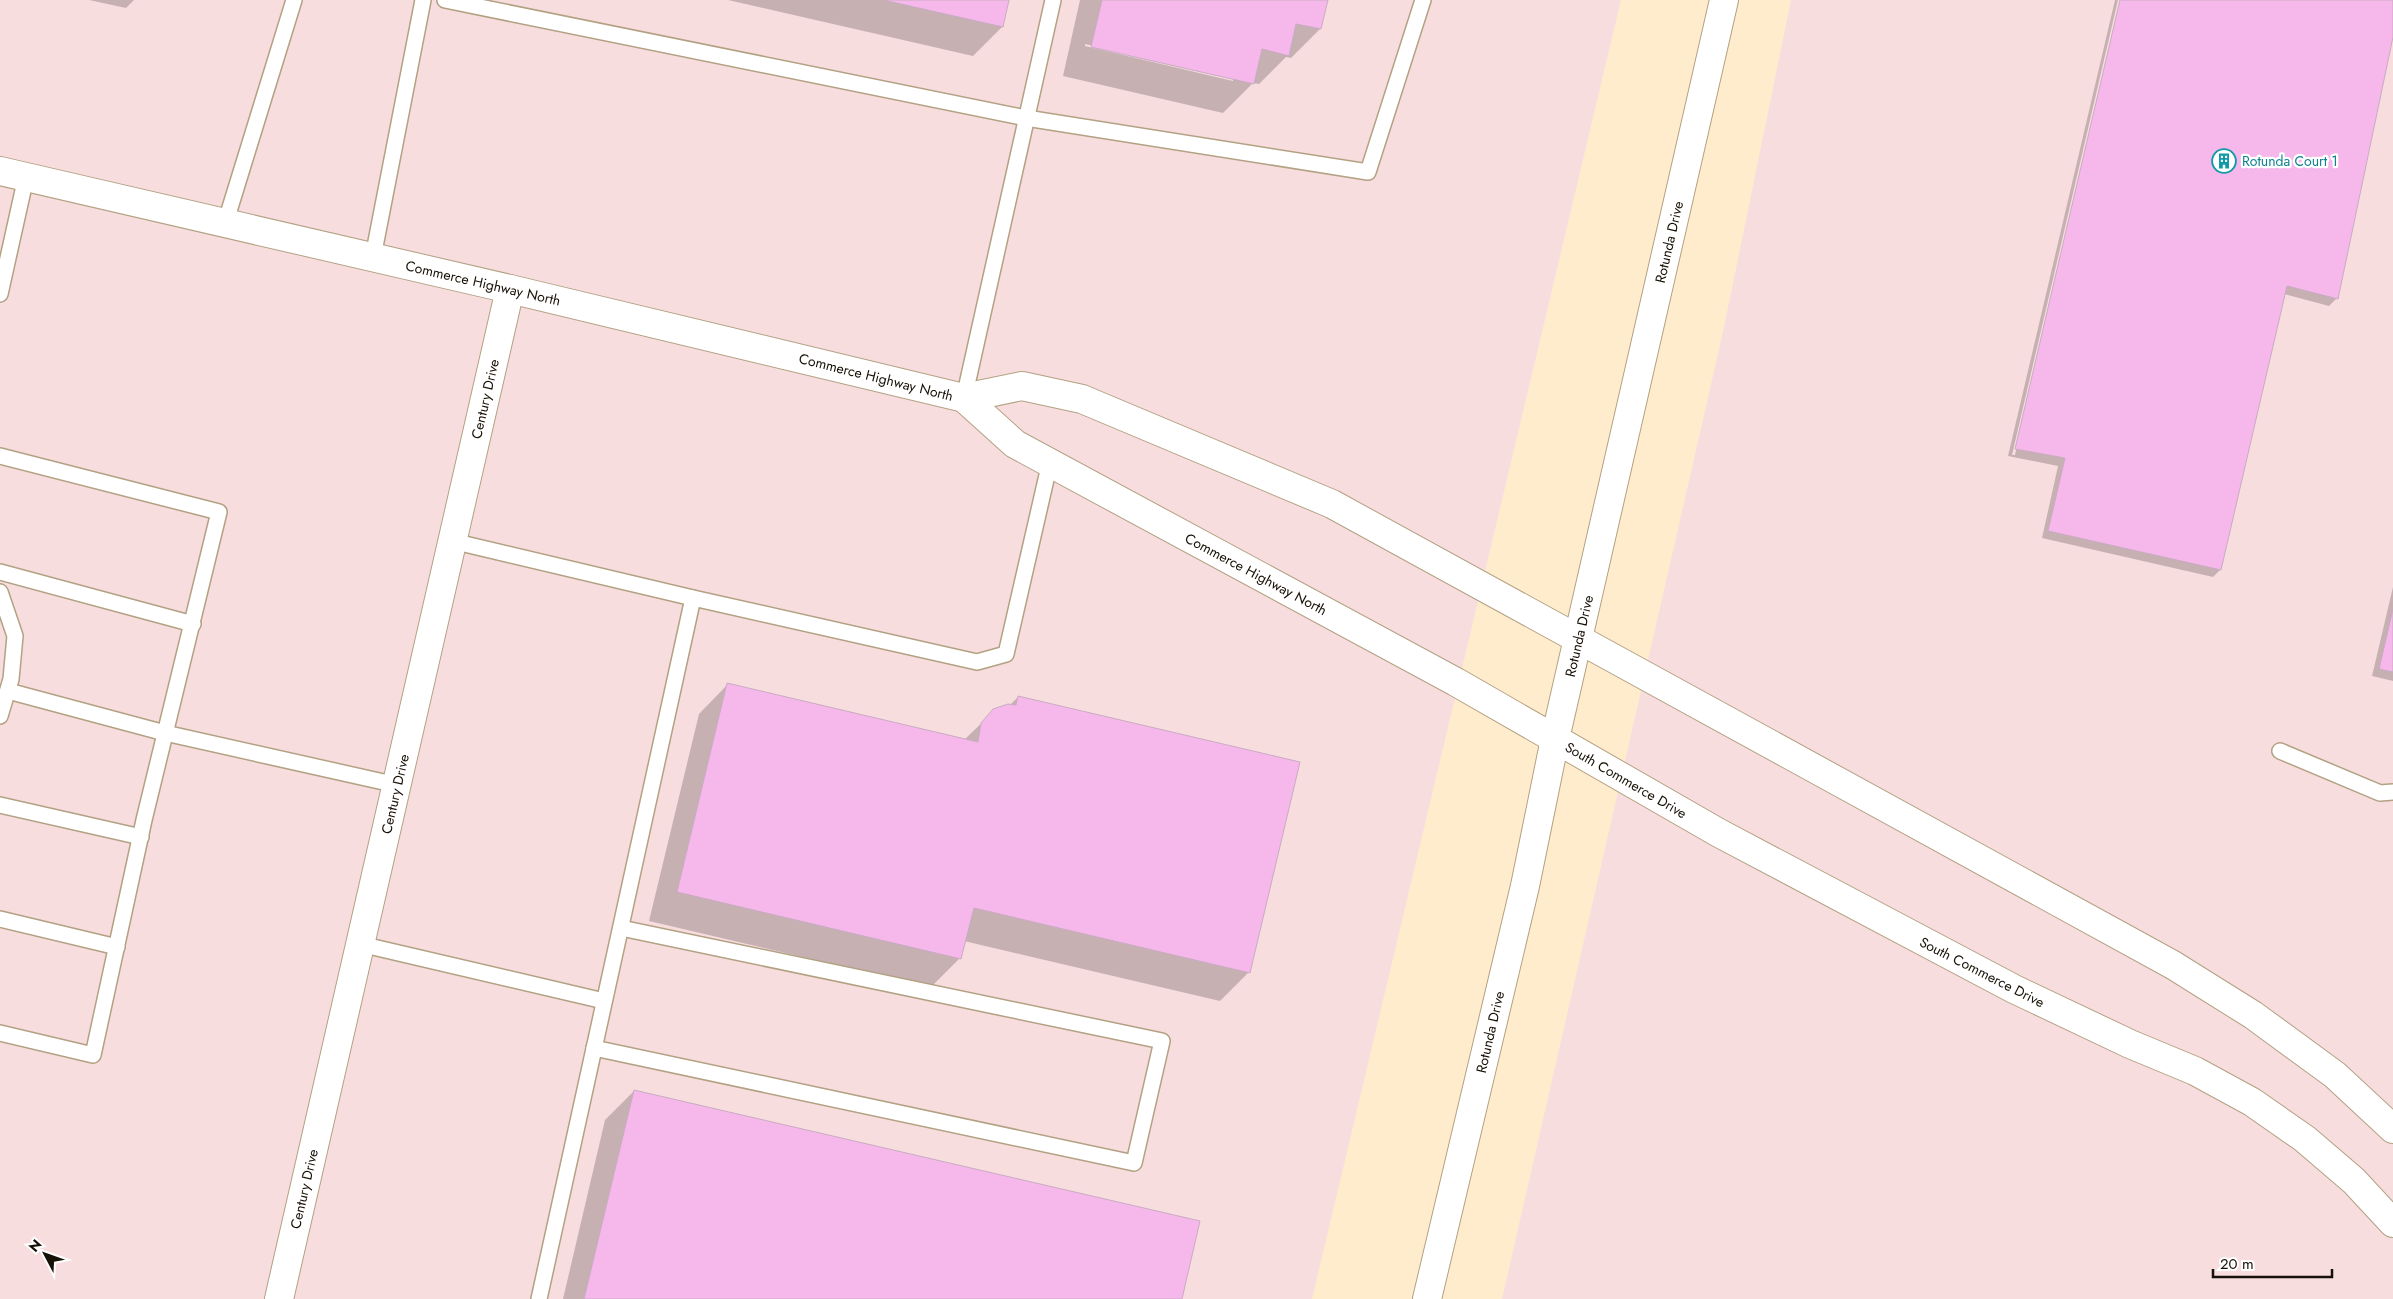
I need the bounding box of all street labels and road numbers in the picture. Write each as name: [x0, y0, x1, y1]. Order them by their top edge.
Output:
street label: Rotunda Drive: [1650, 199, 1688, 285]
street label: Commerce Highway North: [404, 255, 562, 311]
street label: Commerce Highway North: [797, 348, 955, 406]
street label: Century Drive: [466, 357, 504, 441]
street label: Commerce Highway North: [1181, 528, 1331, 620]
street label: Rotunda Drive: [1560, 593, 1598, 679]
street label: South Commerce Drive: [1561, 737, 1691, 823]
street label: Century Drive: [376, 752, 414, 836]
street label: South Commerce Drive: [1916, 932, 2048, 1012]
street label: Rotunda Drive: [1471, 989, 1509, 1075]
street label: Century Drive: [285, 1147, 323, 1231]

